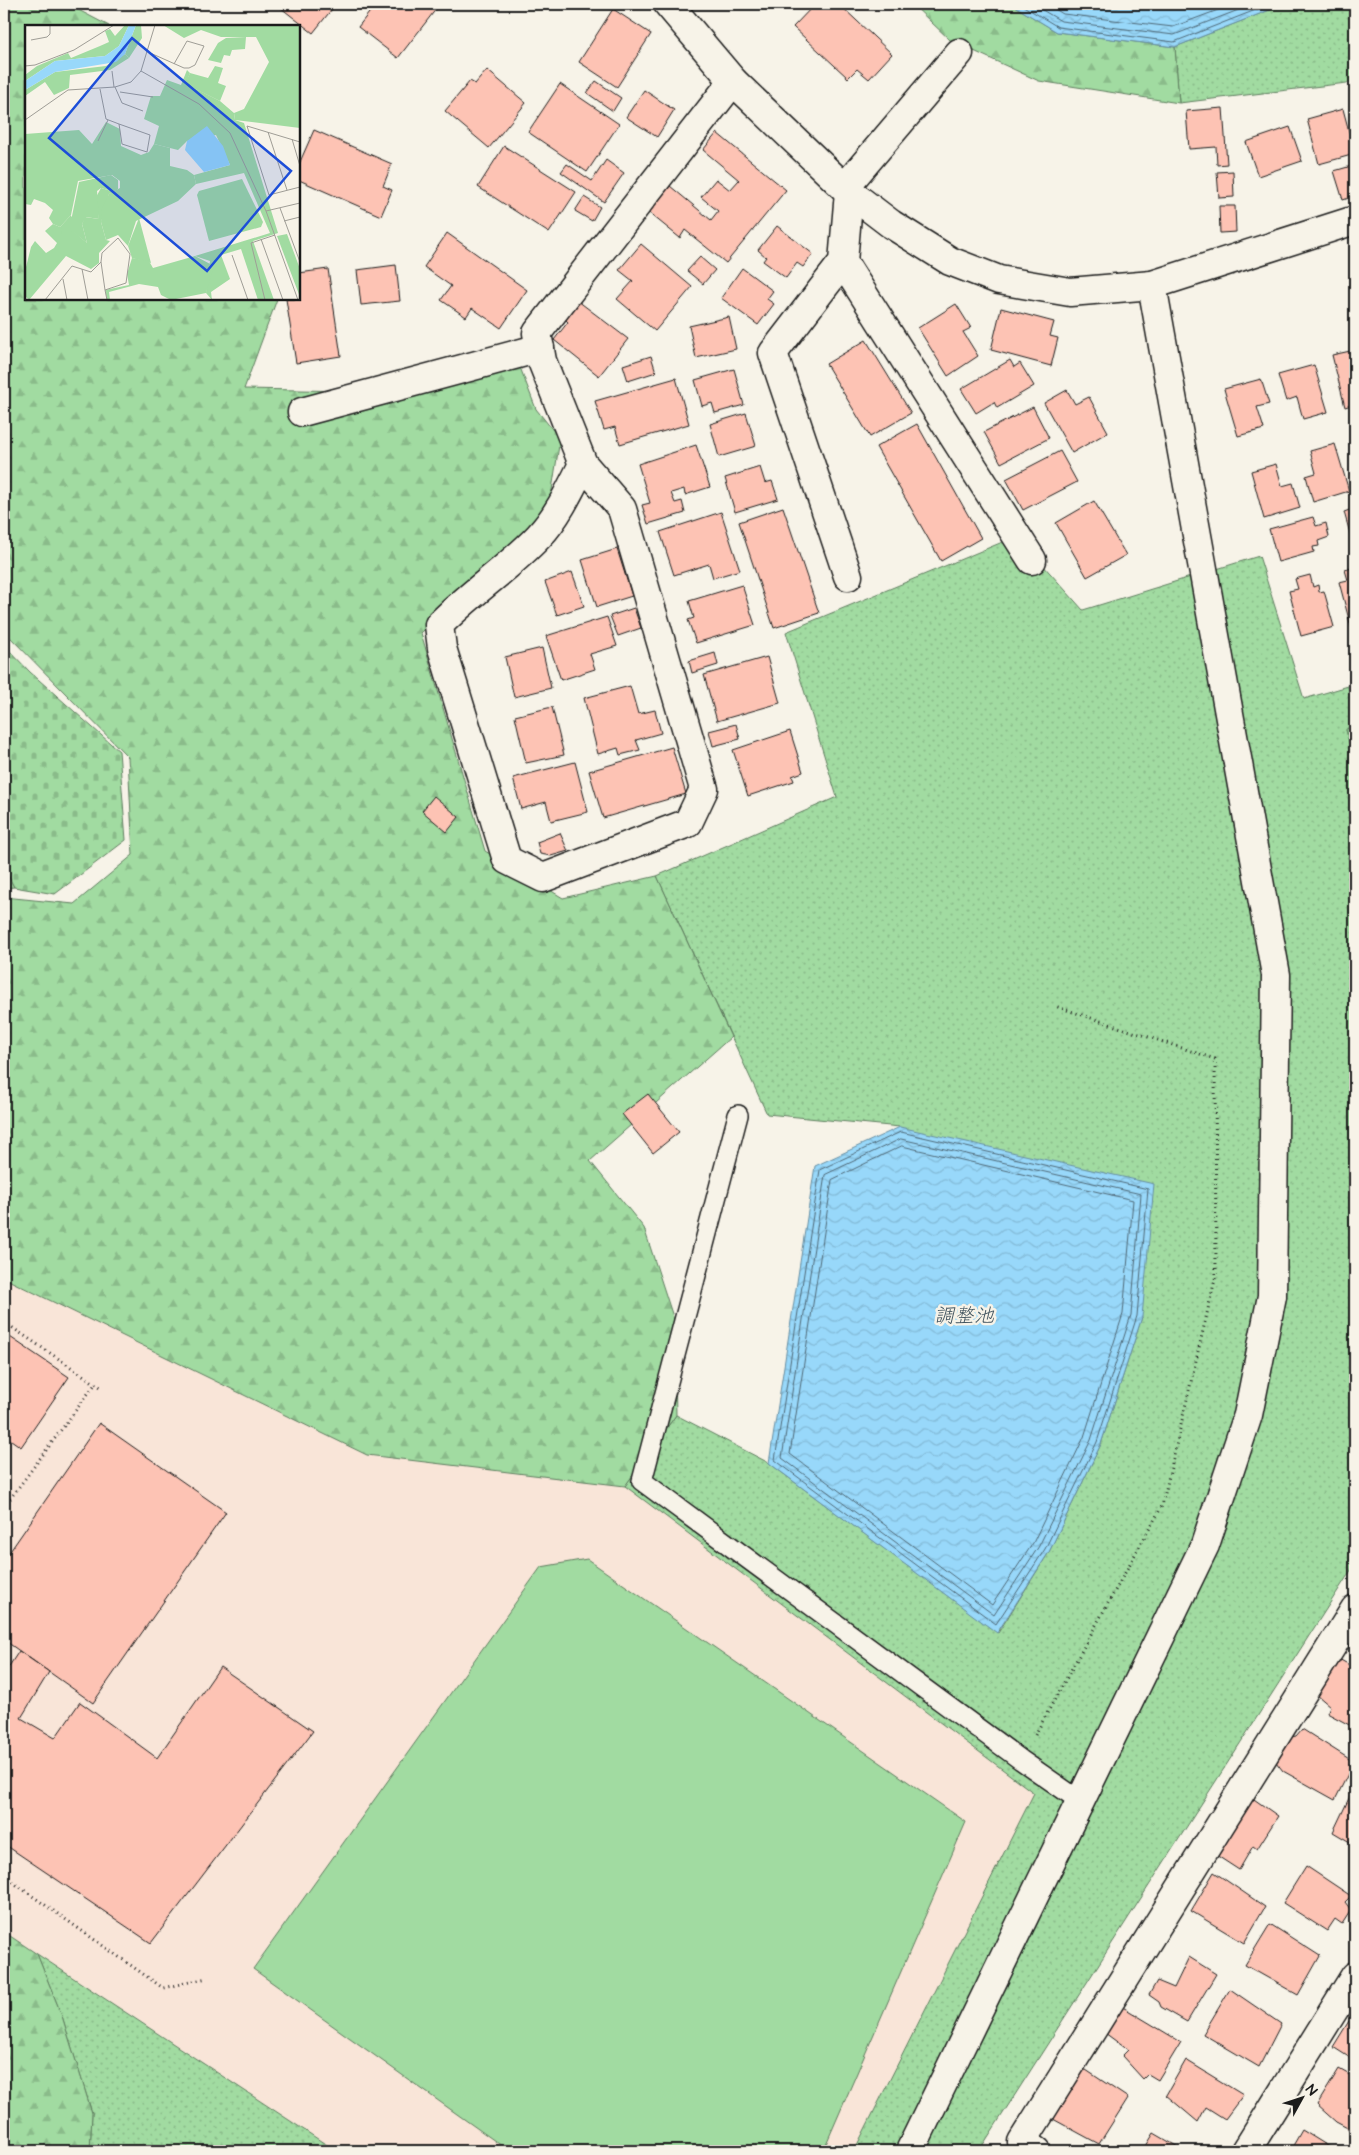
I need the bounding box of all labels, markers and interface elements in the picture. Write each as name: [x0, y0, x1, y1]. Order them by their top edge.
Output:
inset map: [25, 25, 300, 300]
water label: 調整池: [934, 1302, 995, 1330]
north arrow: [1276, 2072, 1326, 2122]
text: N: [1301, 2080, 1322, 2100]

